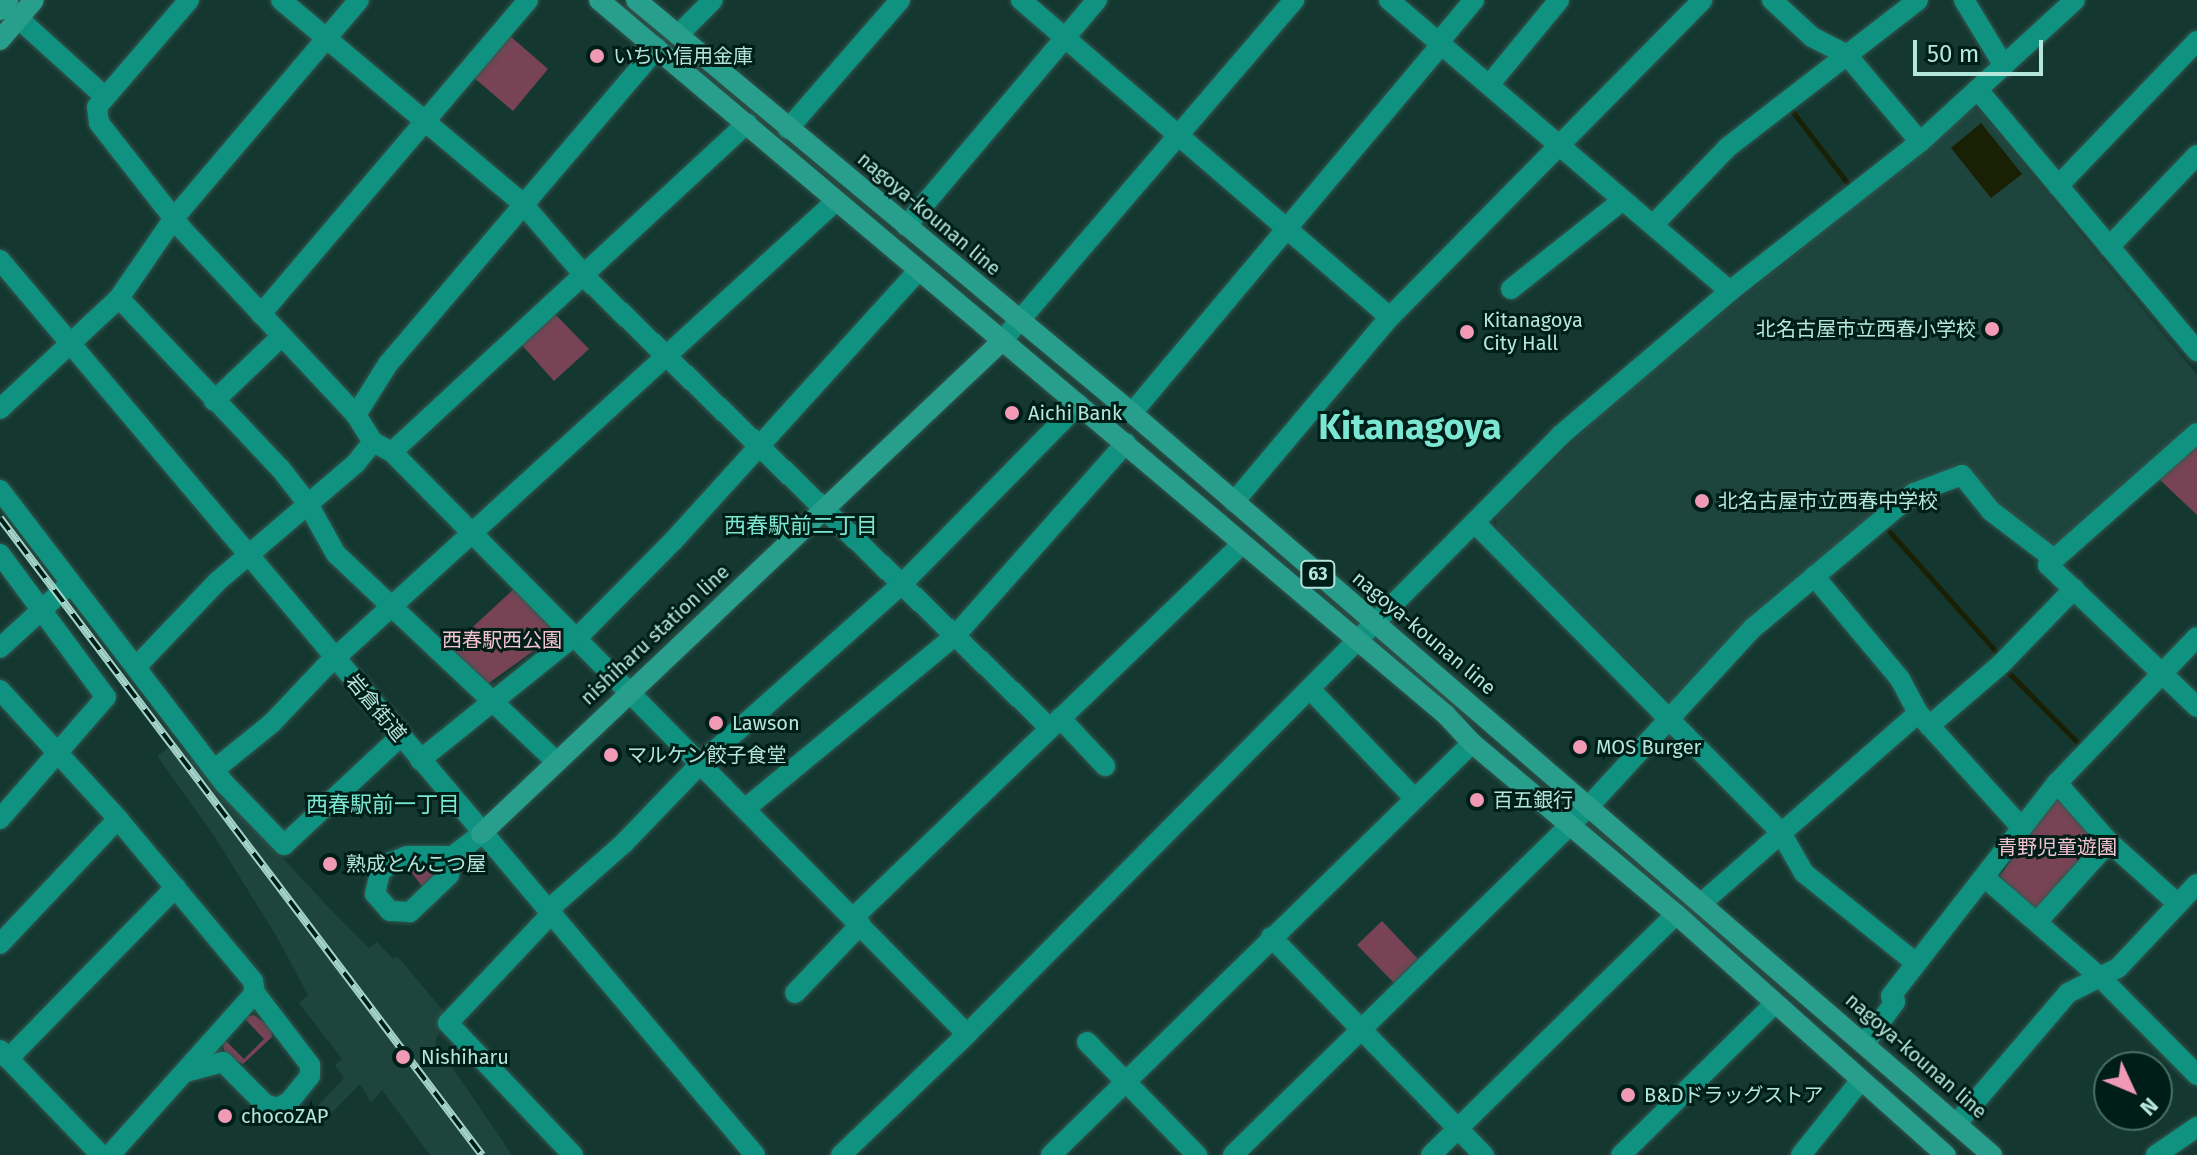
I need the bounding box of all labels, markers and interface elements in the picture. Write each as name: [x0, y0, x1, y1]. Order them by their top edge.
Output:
scale bar: [1917, 24, 2047, 74]
text: 50 m: [1927, 40, 1979, 68]
place label: いちい信用金庫: [613, 44, 753, 68]
marker: いちい信用金庫: [588, 47, 606, 65]
street label: nagoya-kounan line: [853, 147, 1005, 281]
place label: Kitanagoya City Hall: [1483, 308, 1583, 355]
place label: 北名古屋市立西春小学校: [1756, 317, 1976, 341]
marker: 北名古屋市立西春小学校: [1983, 320, 2001, 338]
marker: Kitanagoya City Hall: [1458, 323, 1476, 341]
place label: Aichi Bank: [1028, 401, 1122, 425]
marker: Aichi Bank: [1003, 404, 1021, 422]
district label: Kitanagoya: [1318, 406, 1502, 450]
place label: 北名古屋市立西春中学校: [1718, 489, 1938, 513]
marker: 北名古屋市立西春中学校: [1693, 492, 1711, 510]
district label: 西春駅前二丁目: [724, 513, 878, 539]
street label: nishiharu station line: [576, 560, 734, 710]
road number: 63: [1300, 560, 1336, 588]
street label: nagoya-kounan line: [1348, 566, 1500, 700]
park label: 西春駅西公園: [442, 628, 562, 652]
street label: 岩倉街道: [341, 670, 411, 746]
place label: Lawson: [732, 711, 800, 735]
marker: Lawson: [707, 714, 725, 732]
place label: MOS Burger: [1596, 735, 1701, 759]
marker: MOS Burger: [1571, 738, 1589, 756]
place label: マルケン餃子食堂: [627, 743, 787, 767]
marker: マルケン餃子食堂: [602, 746, 620, 764]
place label: 百五銀行: [1493, 788, 1573, 812]
marker: 百五銀行: [1468, 791, 1486, 809]
district label: 西春駅前一丁目: [306, 792, 460, 818]
park label: 青野児童遊園: [1997, 835, 2117, 859]
place label: 熟成とんこつ屋: [346, 852, 486, 876]
marker: 熟成とんこつ屋: [321, 855, 339, 873]
street label: nagoya-kounan line: [1840, 988, 1992, 1124]
place label: Nishiharu: [421, 1045, 509, 1069]
marker: Nishiharu: [392, 1046, 414, 1068]
north arrow: [2093, 1051, 2173, 1131]
place label: B&Dドラッグストア: [1644, 1083, 1824, 1107]
marker: B&Dドラッグストア: [1619, 1086, 1637, 1104]
text: N: [2134, 1092, 2164, 1121]
place label: chocoZAP: [241, 1104, 328, 1128]
marker: chocoZAP: [216, 1107, 234, 1125]

